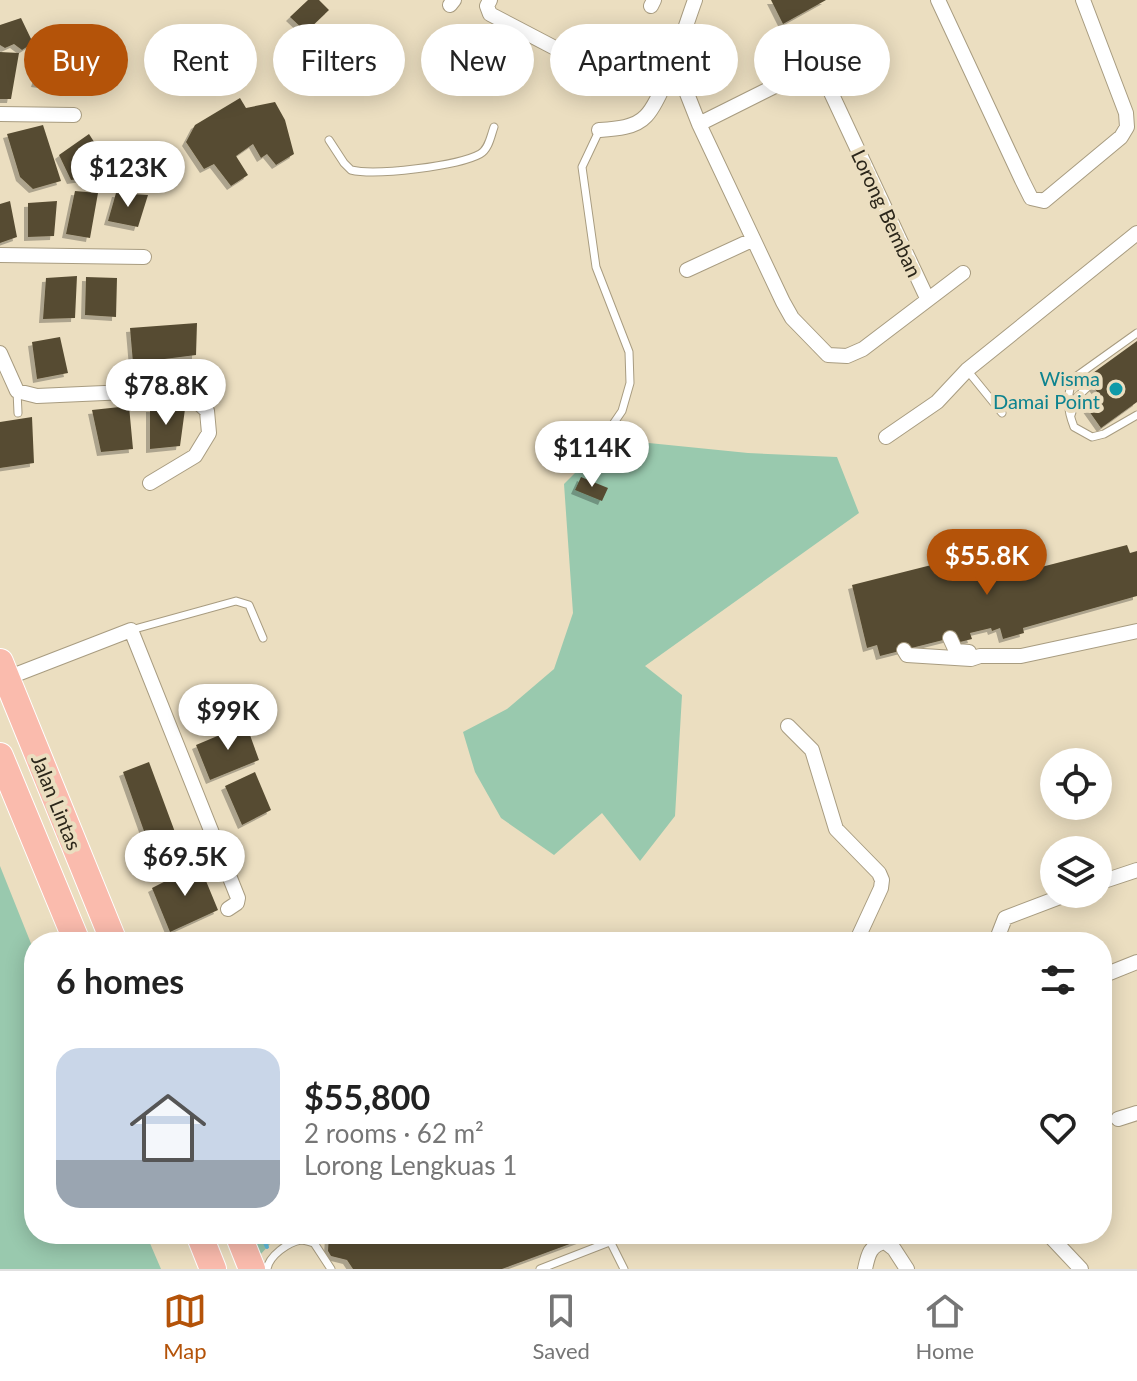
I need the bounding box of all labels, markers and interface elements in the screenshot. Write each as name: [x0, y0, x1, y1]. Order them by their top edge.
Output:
chip: Buy: [24, 24, 128, 96]
chip: Rent: [144, 24, 257, 96]
chip: Filters: [273, 24, 405, 96]
chip: New: [421, 24, 534, 96]
chip: Apartment: [550, 24, 738, 96]
chip: House: [754, 24, 890, 96]
pin: $123K: [72, 141, 184, 209]
street label: Lorong Bemban: [847, 145, 927, 281]
text: $123K: [89, 151, 167, 183]
pin: $78.8K: [101, 359, 231, 427]
place label: Wisma Damai Point: [993, 366, 1100, 413]
text: $78.8K: [124, 369, 208, 401]
marker: Wisma Damai Point: [1107, 380, 1125, 398]
pin: $114K: [536, 421, 648, 489]
text: $114K: [553, 431, 631, 463]
pin: $55.8K: [922, 529, 1052, 597]
text: $55.8K: [945, 539, 1029, 571]
pin: $99K: [181, 684, 275, 752]
text: $99K: [196, 694, 260, 726]
map controls: [1040, 748, 1112, 908]
button: locate: [1040, 748, 1112, 820]
street label: Jalan Lintas: [27, 751, 87, 853]
pin: $69.5K: [120, 830, 250, 898]
button: layers: [1040, 836, 1112, 908]
text: $69.5K: [143, 840, 227, 872]
icon: filters: [1036, 958, 1080, 1002]
text: 6 homes: [56, 960, 184, 1001]
text: $55,800: [304, 1076, 430, 1117]
icon: home: [120, 1080, 216, 1176]
icon: heart: [1036, 1106, 1080, 1150]
text: 2 rooms · 62 m²: [304, 1117, 484, 1149]
text: Lorong Lengkuas 1: [304, 1149, 517, 1181]
tab: Map: [163, 1289, 207, 1364]
tab: Saved: [532, 1289, 590, 1364]
tab: Home: [916, 1289, 974, 1364]

